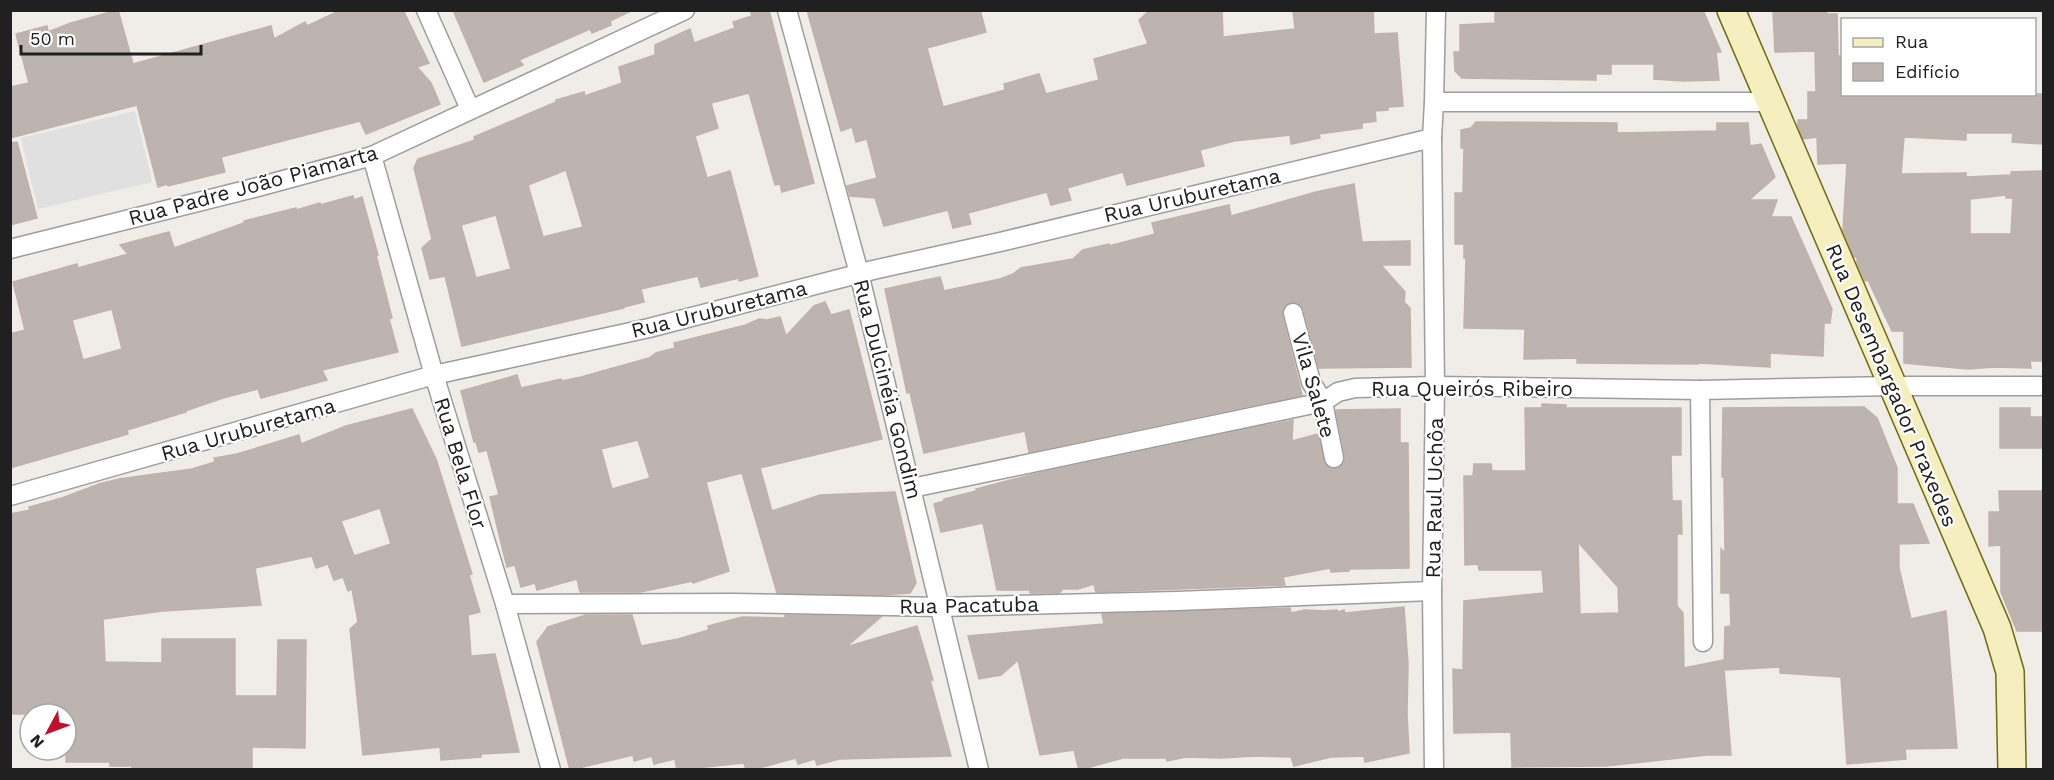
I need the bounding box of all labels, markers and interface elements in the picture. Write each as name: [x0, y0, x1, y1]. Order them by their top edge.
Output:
scale bar: [21, 18, 201, 56]
legend: [1841, 18, 2036, 96]
text: 50 m: [30, 28, 75, 49]
text: Rua: [1895, 31, 1928, 52]
text: Edifício: [1895, 61, 1960, 82]
street label: Rua Padre João Piamarta: [126, 140, 380, 230]
street label: Rua Uruburetama: [1101, 163, 1283, 227]
street label: Rua Desembargador Praxedes: [1821, 240, 1963, 530]
street label: Rua Uruburetama: [629, 275, 810, 343]
street label: Rua Dulcinéia Gondim: [849, 276, 927, 502]
street label: Vila Salete: [1287, 329, 1341, 441]
street label: Rua Queirós Ribeiro: [1371, 376, 1573, 401]
street label: Rua Uruburetama: [158, 392, 338, 466]
street label: Rua Bela Flor: [429, 394, 493, 532]
street label: Rua Raul Uchôa: [1420, 417, 1448, 579]
street label: Rua Pacatuba: [899, 591, 1039, 619]
north arrow: [18, 702, 78, 762]
text: N: [26, 731, 48, 752]

